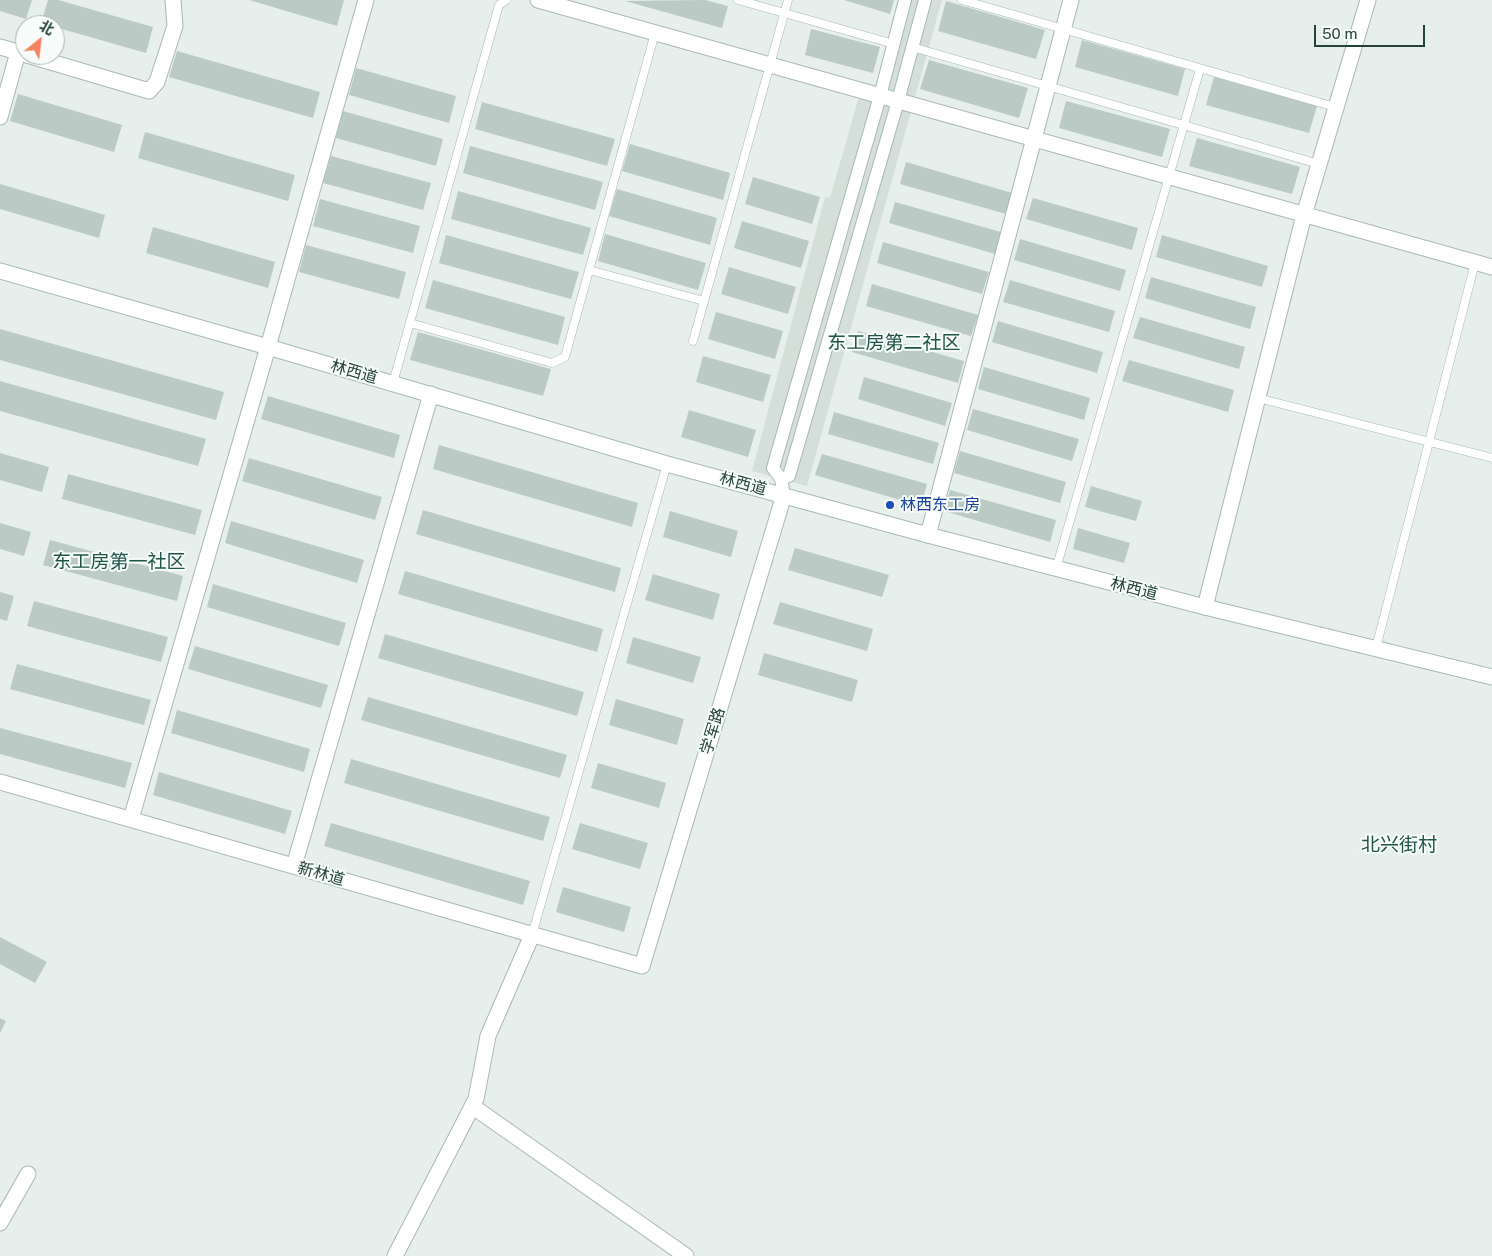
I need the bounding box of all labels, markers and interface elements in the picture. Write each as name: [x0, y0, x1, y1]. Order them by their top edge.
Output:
north arrow: [15, 15, 65, 65]
scale bar: [1317, 15, 1428, 47]
text: 北: [37, 17, 57, 38]
text: 50 m: [1322, 25, 1357, 42]
district label: 东工房第二社区: [828, 332, 960, 354]
street label: 林西道: [328, 356, 380, 388]
street label: 林西道: [717, 469, 769, 499]
place label: 林西东工房: [900, 495, 980, 515]
marker: 林西东工房: [884, 499, 896, 511]
district label: 东工房第一社区: [53, 551, 185, 573]
street label: 林西道: [1108, 574, 1160, 604]
street label: 学军路: [697, 705, 729, 757]
district label: 北兴街村: [1361, 834, 1437, 856]
street label: 新林道: [295, 858, 347, 890]

